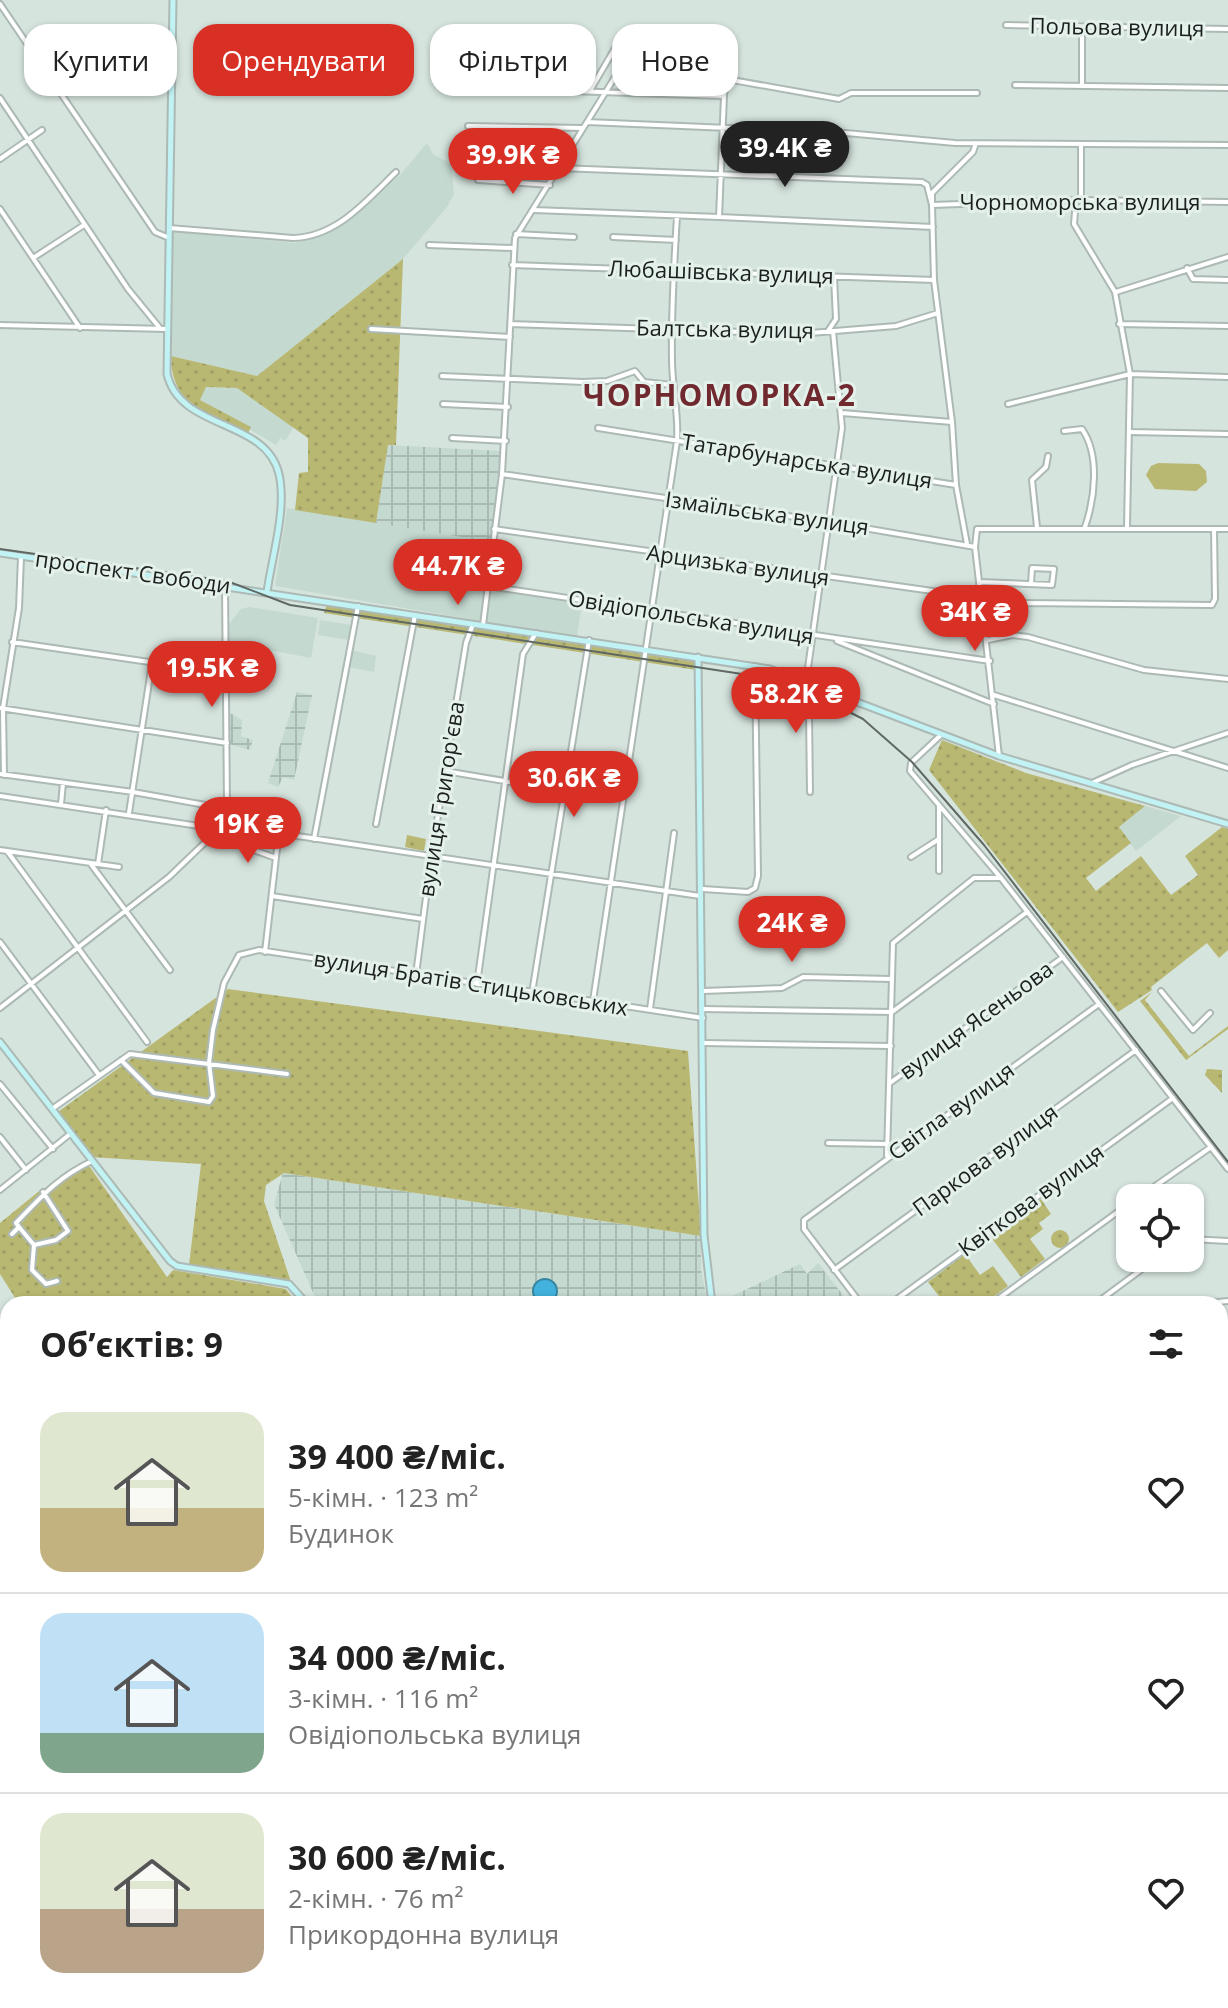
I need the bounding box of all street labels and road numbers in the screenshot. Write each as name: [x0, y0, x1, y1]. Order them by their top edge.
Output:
street label: Польова вулиця: [1029, 9, 1205, 43]
street label: Чорноморська вулиця: [960, 186, 1200, 216]
street label: Любашівська вулиця: [608, 252, 834, 290]
street label: Балтська вулиця: [636, 311, 814, 345]
street label: Татарбунарська вулиця: [680, 425, 934, 495]
street label: Ізмаїльська вулиця: [663, 483, 871, 541]
street label: Арцизька вулиця: [645, 536, 831, 592]
street label: проспект Свободи: [34, 542, 233, 600]
street label: Овідіопольська вулиця: [566, 582, 816, 650]
street label: вулиця Григор'єва: [410, 699, 470, 899]
street label: вулиця Братів Стицьковських: [312, 942, 631, 1022]
street label: вулиця Ясеньова: [892, 953, 1059, 1085]
street label: Світла вулиця: [881, 1054, 1020, 1166]
street label: Паркова вулиця: [906, 1096, 1063, 1222]
street label: Квіткова вулиця: [951, 1136, 1109, 1262]

